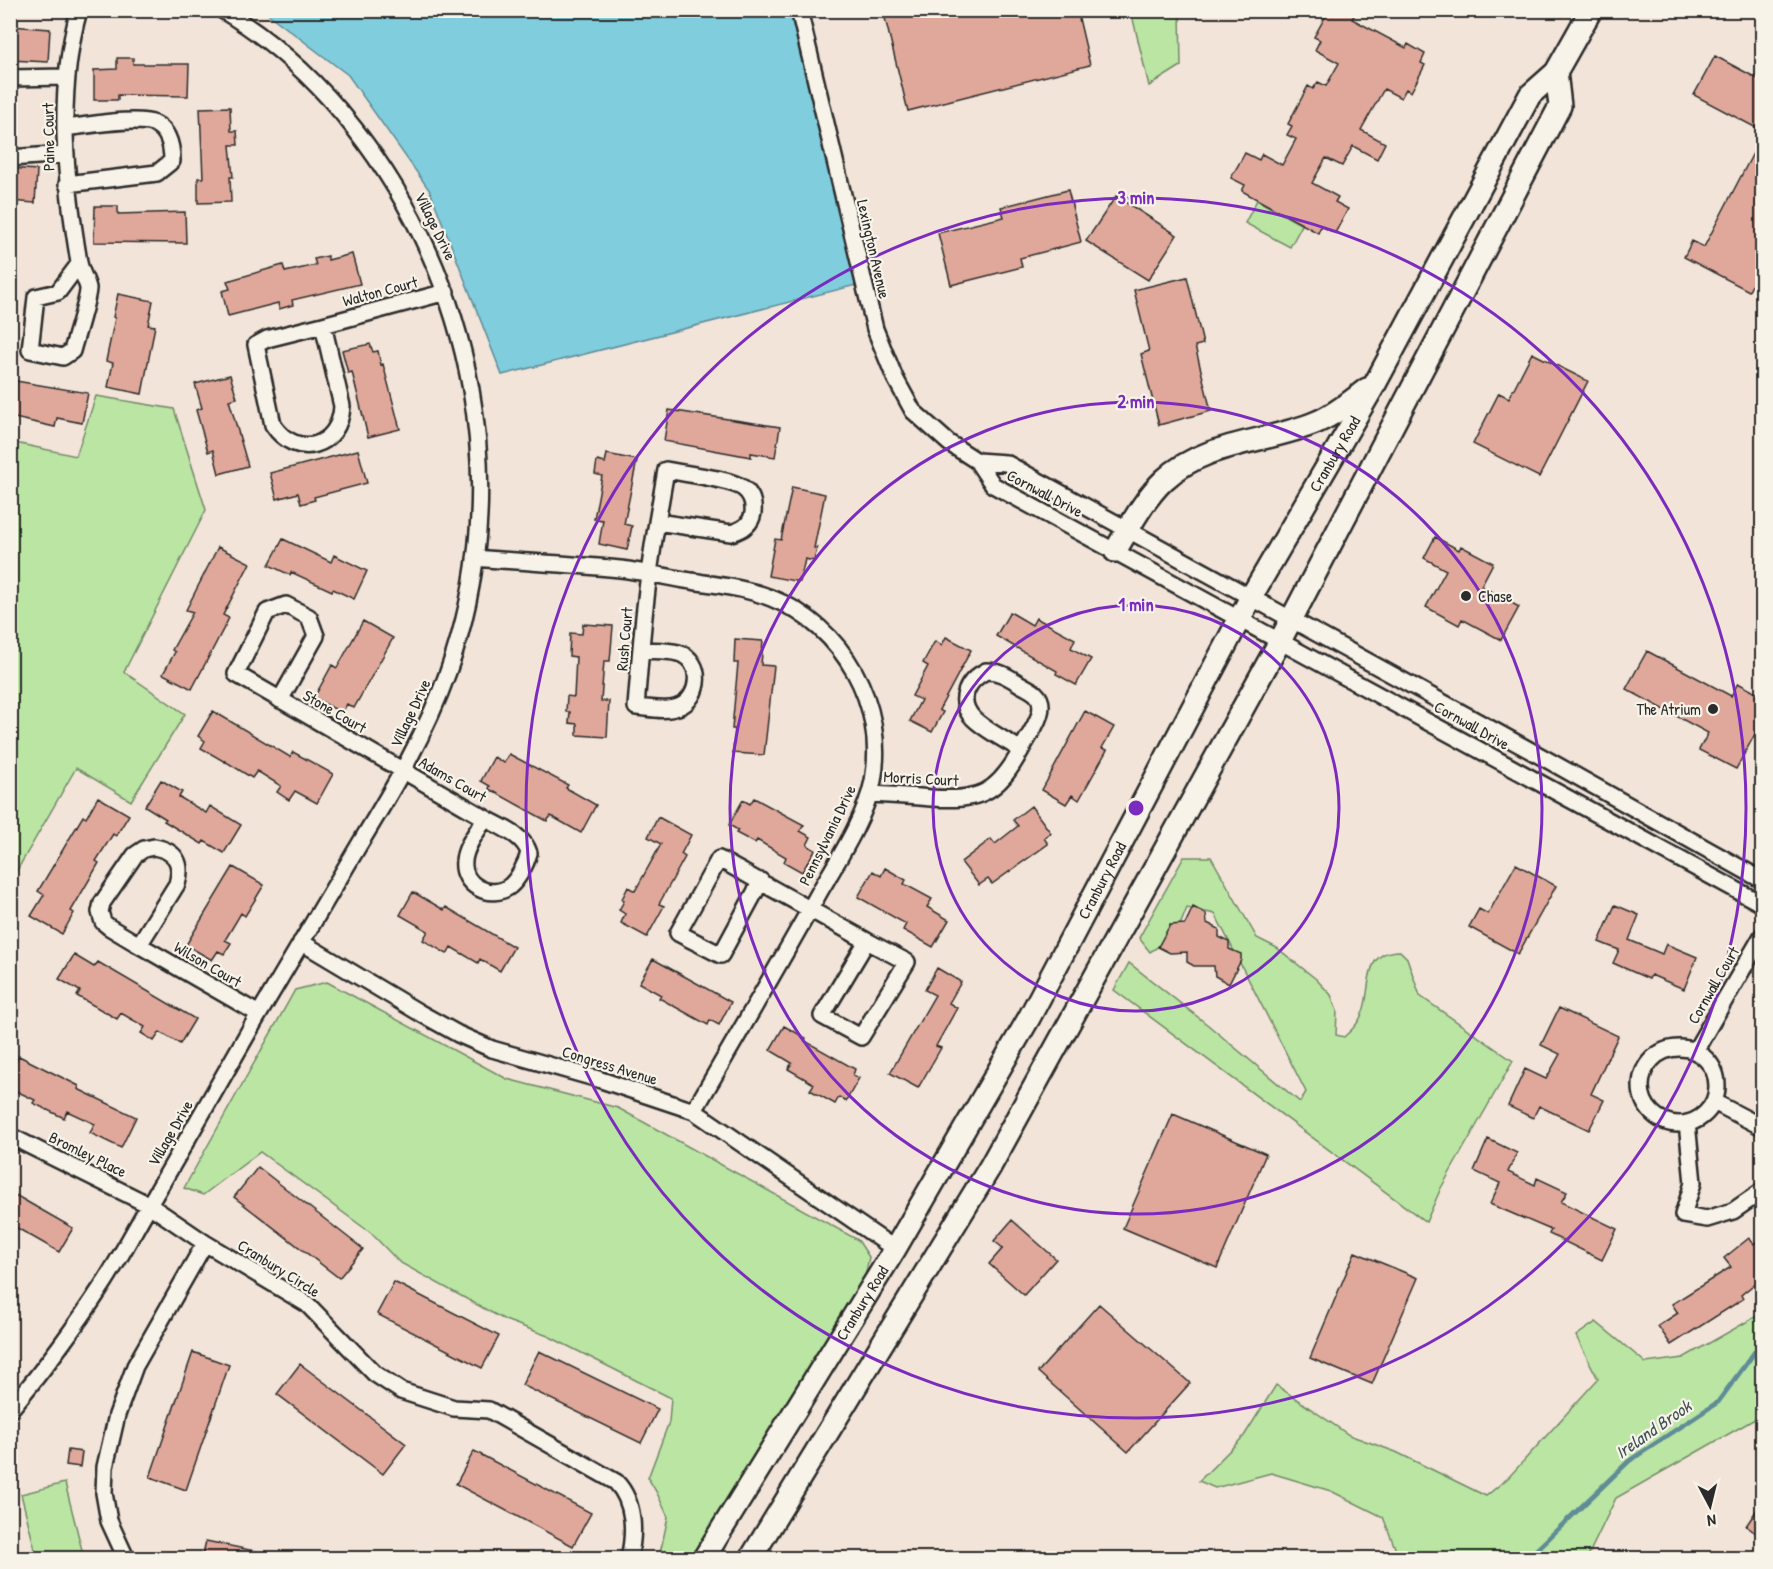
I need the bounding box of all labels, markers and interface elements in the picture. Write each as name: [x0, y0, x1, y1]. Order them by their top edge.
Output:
street label: Paine Court: [36, 102, 60, 171]
text: 3 min: [1118, 185, 1154, 210]
street label: Village Drive: [410, 188, 462, 264]
street label: Lexington Avenue: [852, 197, 896, 301]
street label: Walton Court: [340, 270, 420, 312]
text: 2 min: [1118, 389, 1154, 414]
street label: Cranbury Road: [1304, 412, 1365, 496]
street label: Cornwall Drive: [1003, 464, 1087, 522]
place label: Chase: [1478, 585, 1513, 607]
marker: Chase: [1459, 589, 1473, 603]
text: 1 min: [1118, 592, 1154, 617]
street label: Rush Court: [610, 606, 638, 672]
street label: Village Drive: [385, 675, 436, 751]
street label: Stone Court: [299, 684, 371, 738]
street label: Cornwall Drive: [1430, 695, 1514, 755]
place label: The Atrium: [1636, 698, 1701, 720]
marker: The Atrium: [1706, 702, 1720, 716]
street label: Adams Court: [415, 751, 491, 807]
street label: Morris Court: [883, 765, 960, 791]
street label: Pennsylvania Drive: [793, 781, 861, 889]
centre of rings: [1126, 798, 1146, 818]
street label: Cranbury Road: [1072, 838, 1131, 923]
street label: Wilson Court: [170, 936, 246, 992]
street label: Cornwall Court: [1682, 942, 1744, 1028]
street label: Congress Avenue: [560, 1040, 661, 1090]
street label: Village Drive: [142, 1095, 198, 1170]
street label: Bromley Place: [46, 1126, 131, 1182]
street label: Cranbury Circle: [234, 1234, 325, 1302]
street label: Cranbury Road: [830, 1261, 893, 1344]
water label: Ireland Brook: [1610, 1393, 1697, 1464]
north arrow: [1680, 1476, 1740, 1536]
text: N: [1706, 1509, 1717, 1532]

